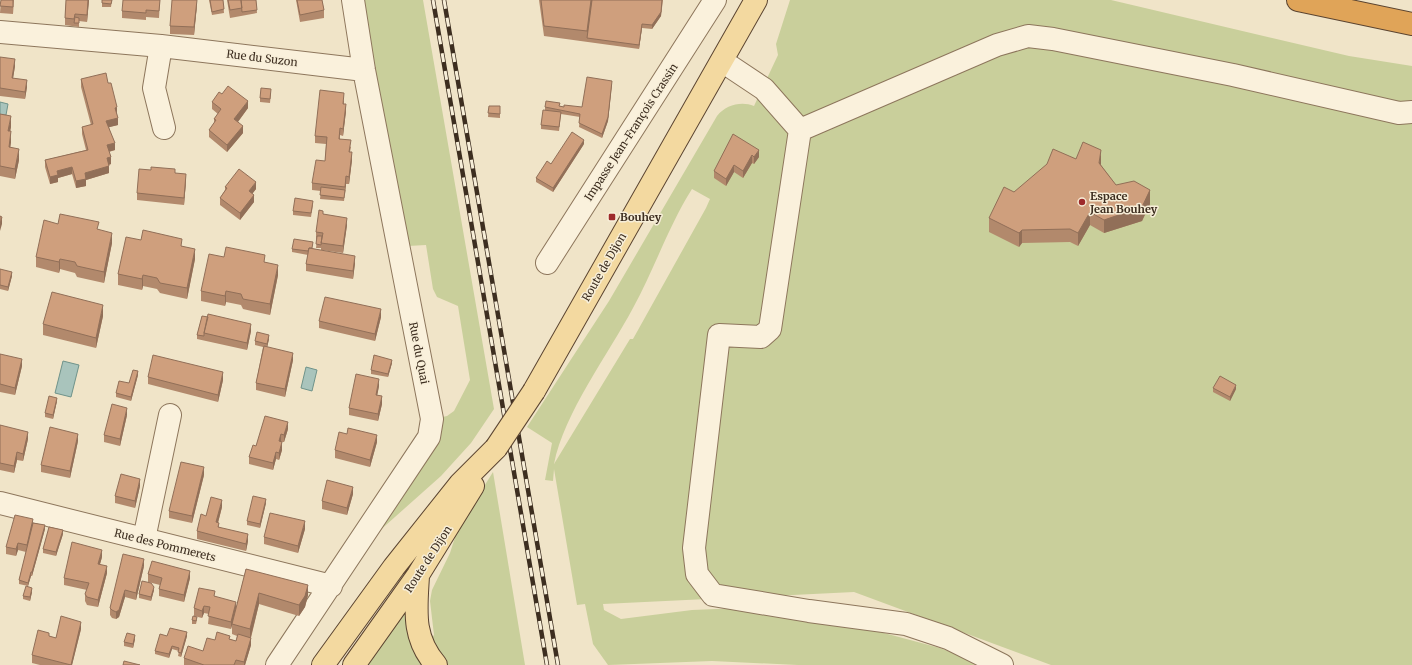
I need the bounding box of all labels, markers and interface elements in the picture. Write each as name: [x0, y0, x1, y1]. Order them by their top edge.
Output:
street label: Rue du Suzon: [226, 47, 299, 69]
street label: Impasse Jean-François Crassin: [581, 60, 681, 203]
place label: Espace Jean Bouhey: [1089, 189, 1158, 216]
marker: Espace Jean Bouhey: [1077, 197, 1087, 207]
place label: Bouhey: [620, 210, 662, 224]
marker: Bouhey: [607, 212, 617, 222]
street label: Route de Dijon: [579, 230, 630, 304]
street label: Rue du Quai: [406, 321, 432, 386]
street label: Route de Dijon: [401, 522, 455, 595]
street label: Rue des Pommerets: [113, 526, 217, 564]

